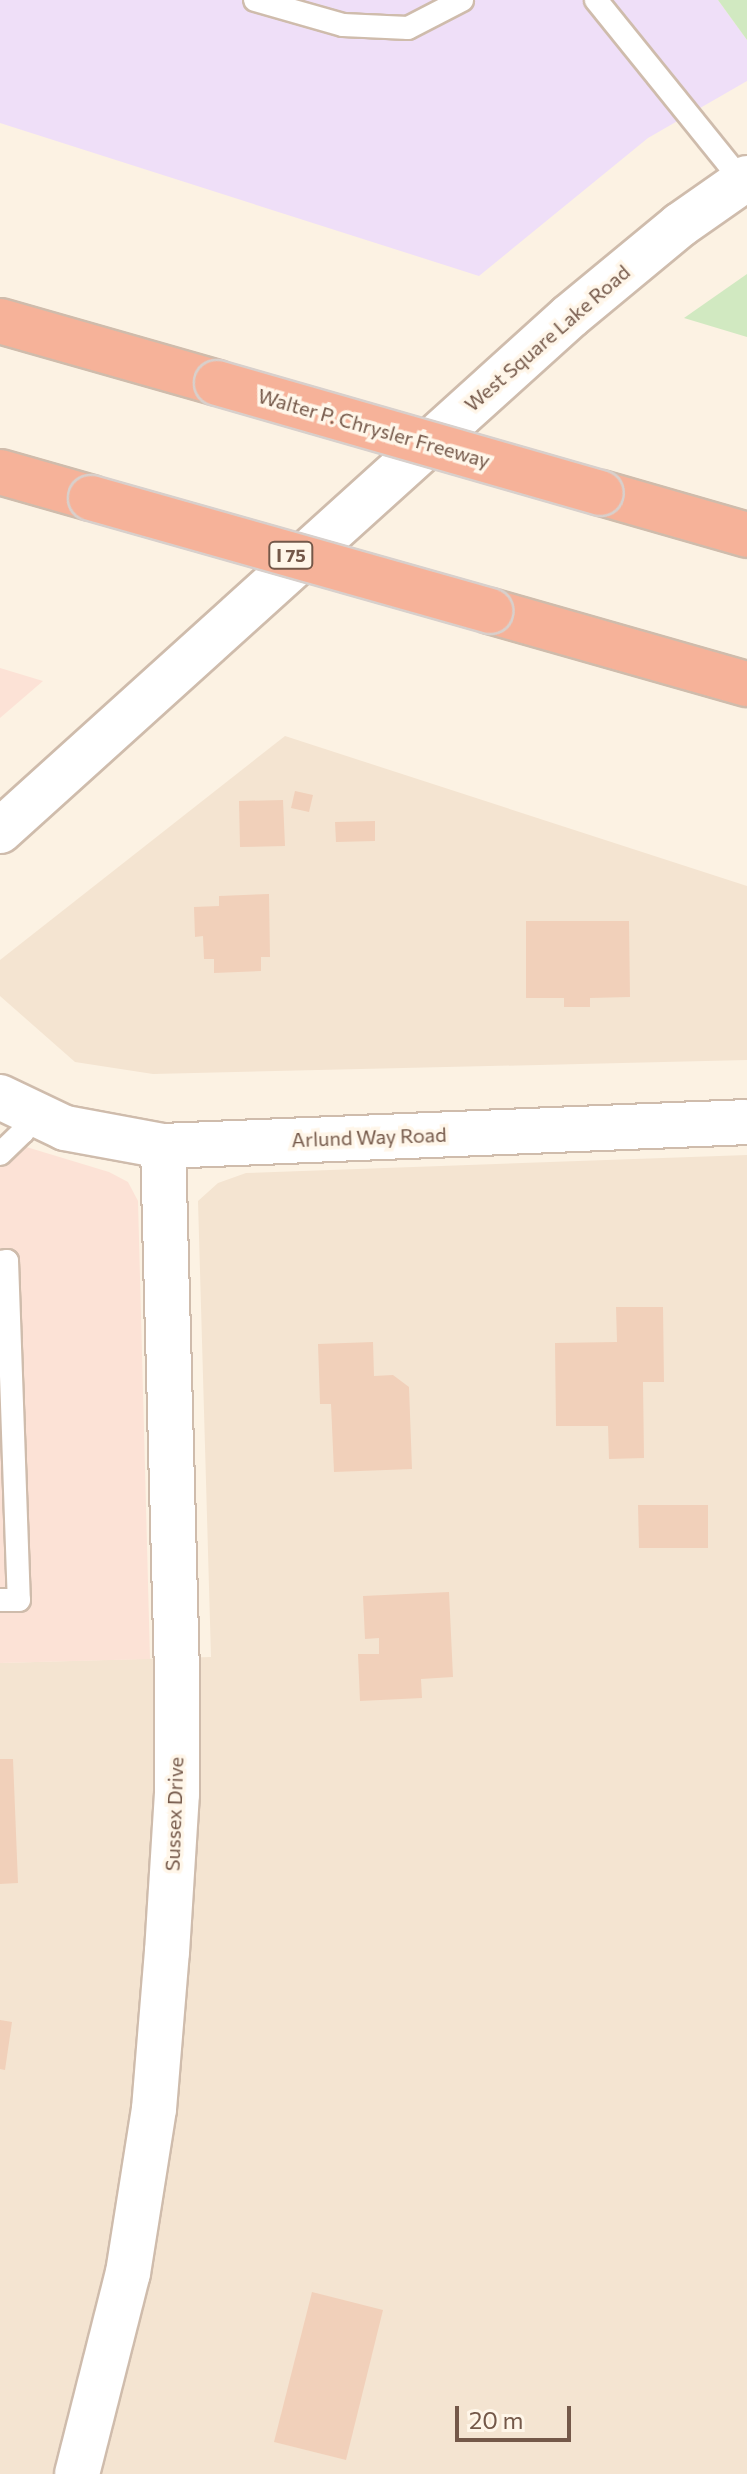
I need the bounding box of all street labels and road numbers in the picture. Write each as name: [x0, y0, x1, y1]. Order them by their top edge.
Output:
street label: West Square Lake Road: [459, 260, 635, 416]
street label: Walter P. Chrysler Freeway: [255, 383, 493, 473]
road number: I 75: [267, 541, 315, 569]
street label: Arlund Way Road: [291, 1122, 447, 1152]
street label: Sussex Drive: [160, 1756, 188, 1872]

